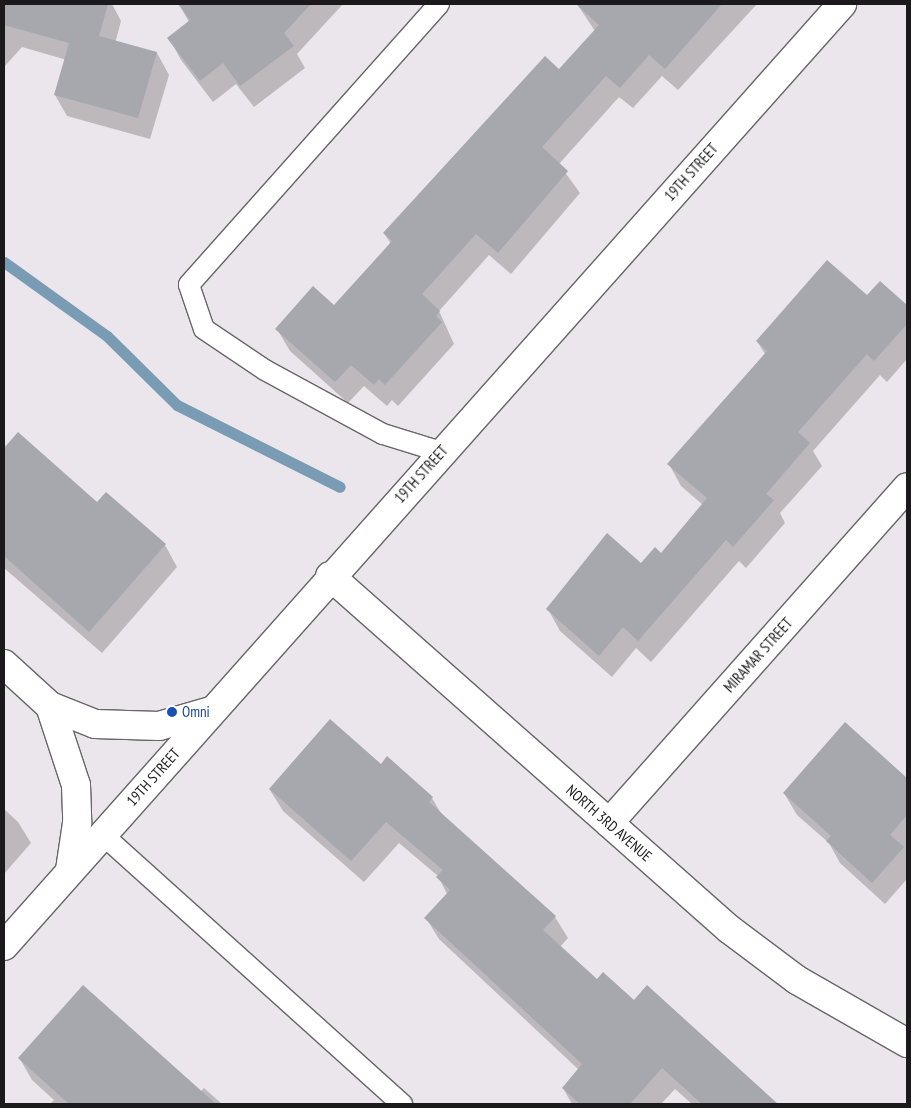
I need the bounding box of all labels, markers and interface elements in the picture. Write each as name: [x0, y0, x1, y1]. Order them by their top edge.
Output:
street label: 19TH STREET: [660, 139, 722, 205]
street label: 19TH STREET: [390, 441, 452, 507]
street label: MIRAMAR STREET: [720, 614, 796, 696]
place label: Omni: [182, 703, 210, 721]
marker: Omni: [166, 706, 178, 718]
street label: 19TH STREET: [122, 744, 184, 810]
street label: NORTH 3RD AVENUE: [562, 781, 656, 865]

